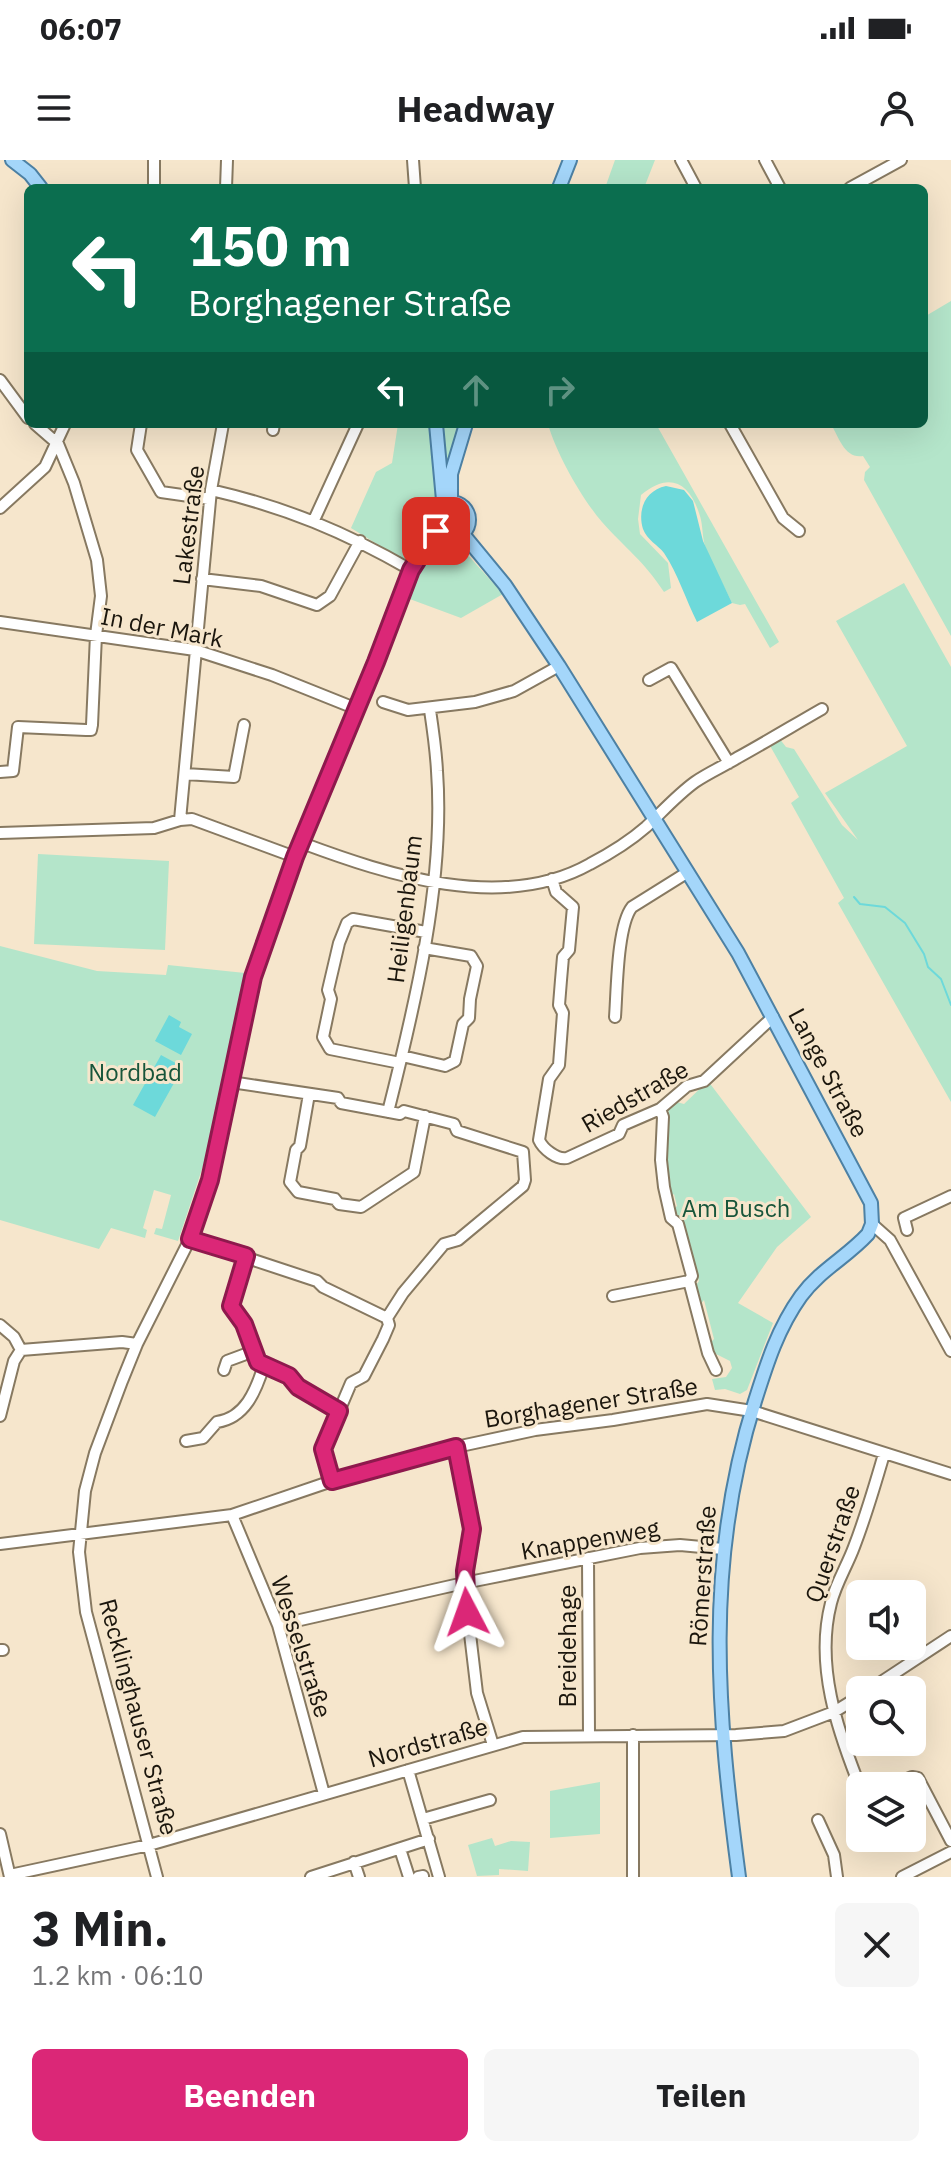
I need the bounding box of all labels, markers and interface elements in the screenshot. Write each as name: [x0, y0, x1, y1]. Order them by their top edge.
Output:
text: 06:07: [40, 9, 122, 48]
text: Headway: [397, 85, 554, 132]
icon: menu: [32, 86, 76, 130]
icon: person: [875, 86, 919, 130]
text: 150 m: [188, 209, 352, 281]
icon: left: [56, 216, 160, 320]
text: Borghagener Straße: [188, 279, 512, 326]
icon: left: [370, 368, 414, 412]
icon: ahead: [454, 368, 498, 412]
icon: right: [538, 368, 582, 412]
street label: Lakestraße: [165, 463, 211, 587]
pin: [402, 497, 470, 565]
icon: arrive: [414, 509, 458, 553]
street label: In der Mark: [98, 599, 227, 655]
street label: Heiligenbaum: [379, 833, 429, 985]
street label: Lange Straße: [781, 1002, 876, 1143]
street label: Riedstraße: [575, 1053, 694, 1140]
park label: Nordbad: [88, 1056, 182, 1088]
park label: Am Busch: [682, 1192, 790, 1224]
street label: Borghagener Straße: [482, 1369, 700, 1435]
street label: Querstraße: [797, 1480, 867, 1607]
street label: Römerstraße: [681, 1504, 723, 1648]
street label: Knappenweg: [518, 1511, 662, 1567]
position arrow: [425, 1570, 509, 1654]
street label: Wesselstraße: [264, 1572, 340, 1722]
map controls: [846, 1580, 926, 1852]
button: sound: [846, 1580, 926, 1660]
street label: Breidehage: [551, 1585, 583, 1707]
street label: Recklinghauser Straße: [92, 1595, 186, 1839]
button: search: [846, 1676, 926, 1756]
street label: Nordstraße: [364, 1710, 491, 1774]
button: layers: [846, 1772, 926, 1852]
text: 3 Min.: [32, 1897, 169, 1959]
button: close: [835, 1903, 919, 1987]
text: 1.2 km · 06:10: [32, 1958, 204, 1992]
button: Beenden: [32, 2049, 468, 2141]
button: Teilen: [484, 2049, 919, 2141]

